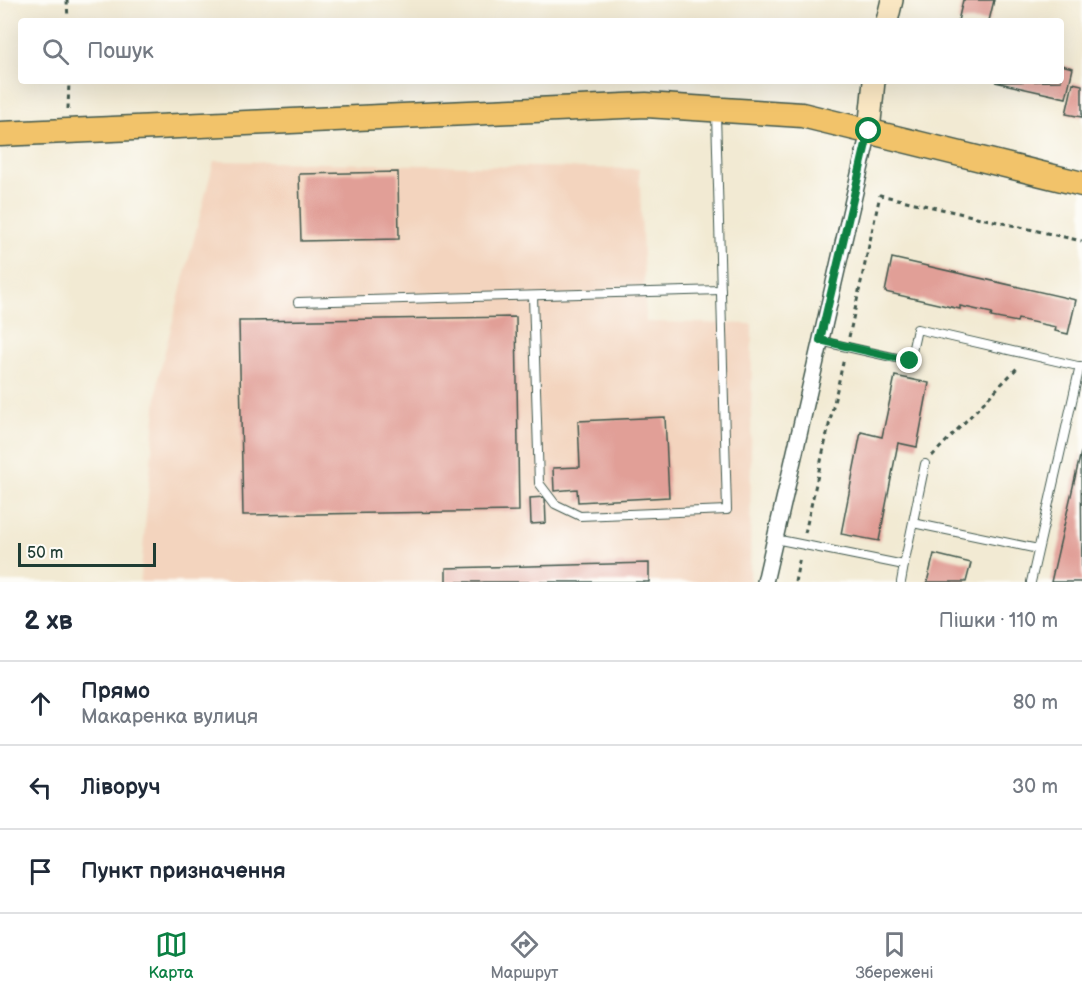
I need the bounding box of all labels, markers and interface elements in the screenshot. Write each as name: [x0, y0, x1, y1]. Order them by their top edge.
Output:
search box: [18, 18, 1064, 84]
icon: search: [39, 35, 72, 68]
text: Пошук: [87, 38, 154, 65]
route start: [855, 117, 881, 143]
route end: [896, 347, 922, 373]
scale bar: [18, 540, 156, 568]
text: 50 m: [27, 544, 63, 563]
text: 2 хв: [24, 606, 73, 637]
text: Пішки · 110 m: [939, 609, 1058, 633]
text: Прямо: [81, 678, 150, 705]
icon: ahead: [24, 687, 57, 720]
text: 80 m: [1013, 691, 1058, 715]
text: Макаренка вулиця: [81, 705, 258, 729]
icon: left: [24, 771, 57, 804]
text: Ліворуч: [81, 774, 161, 801]
text: 30 m: [1012, 775, 1058, 799]
icon: arrive: [24, 855, 57, 888]
text: Пункт призначення: [81, 858, 286, 885]
tab: Карта: [148, 928, 194, 983]
tab: Маршрут: [490, 928, 559, 983]
tab: Збережені: [855, 928, 934, 983]

